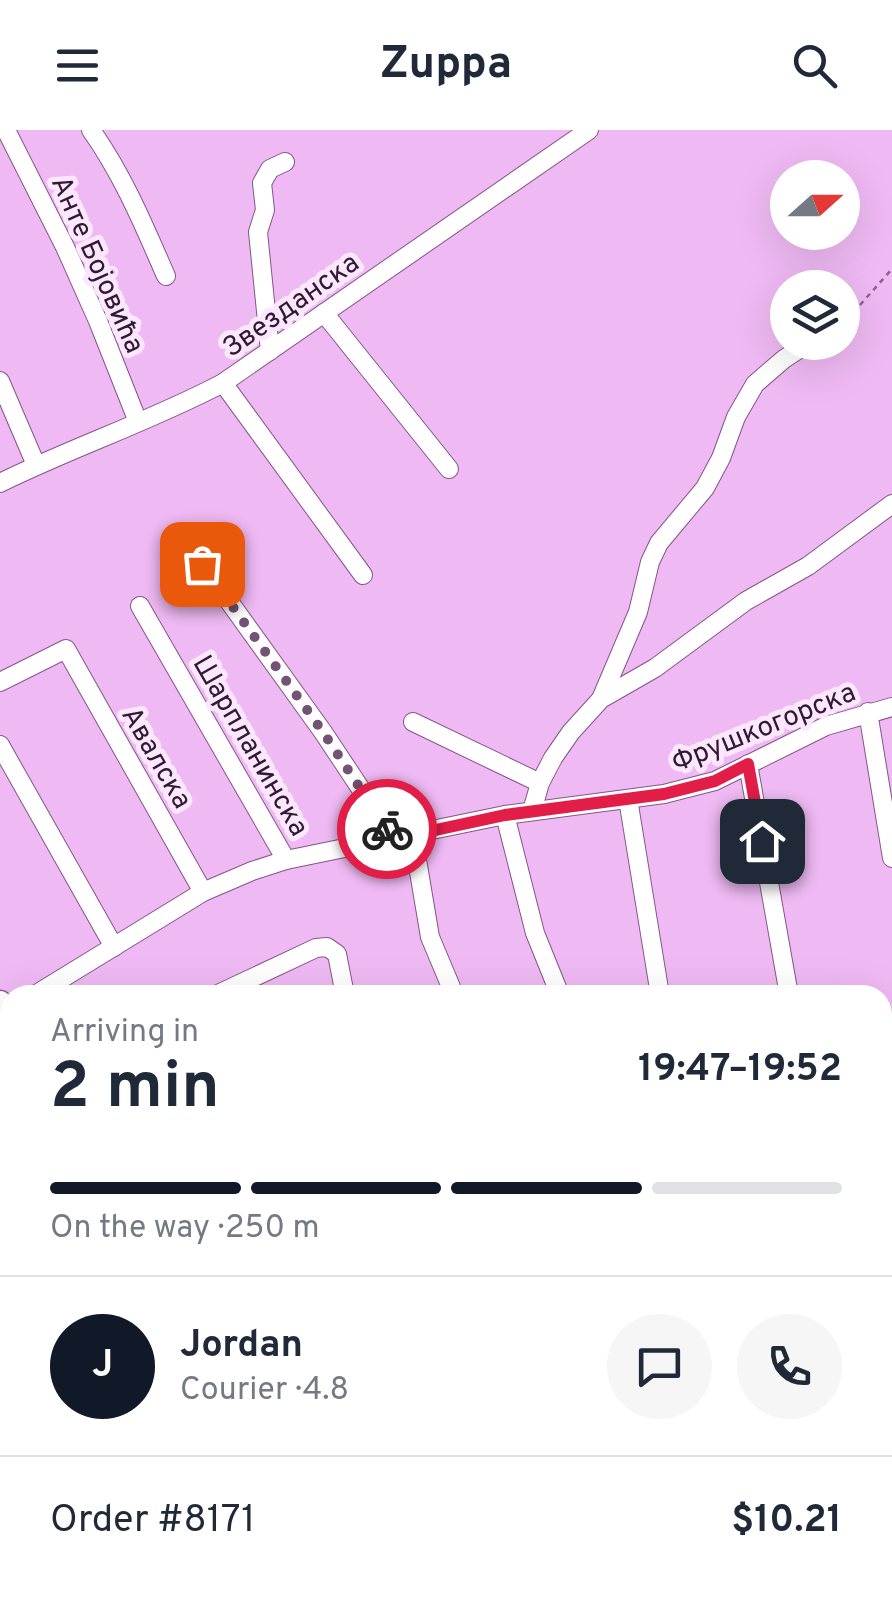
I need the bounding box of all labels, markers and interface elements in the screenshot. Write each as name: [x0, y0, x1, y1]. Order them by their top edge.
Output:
text: Zuppa: [380, 37, 512, 94]
icon: menu: [50, 38, 105, 93]
icon: search: [787, 38, 842, 93]
north arrow: [770, 160, 860, 250]
map controls: [770, 160, 860, 360]
street label: Анте Бојовића: [41, 171, 151, 360]
street label: Звезданска: [216, 246, 367, 367]
button: layers: [770, 270, 860, 360]
pin: [160, 522, 245, 607]
icon: bag: [175, 537, 230, 592]
street label: Шарпланинска: [183, 650, 316, 843]
street label: Фрушкогорска: [667, 675, 861, 782]
street label: Авалска: [112, 701, 199, 816]
courier: [337, 779, 437, 879]
pin: [720, 799, 805, 884]
icon: bike: [360, 802, 415, 857]
icon: home: [735, 814, 790, 869]
text: Arriving in: [50, 1013, 199, 1053]
text: 19:47–19:52: [638, 1046, 842, 1095]
text: 2 min: [50, 1049, 220, 1131]
text: On the way · 250 m: [50, 1209, 320, 1249]
button: chat: [607, 1314, 712, 1419]
button: phone: [737, 1314, 842, 1419]
text: Jordan: [180, 1322, 303, 1371]
text: J: [92, 1342, 113, 1391]
text: Courier · 4.8: [180, 1371, 349, 1411]
text: Order #8171: [50, 1497, 255, 1546]
text: $10.21: [731, 1497, 842, 1546]

